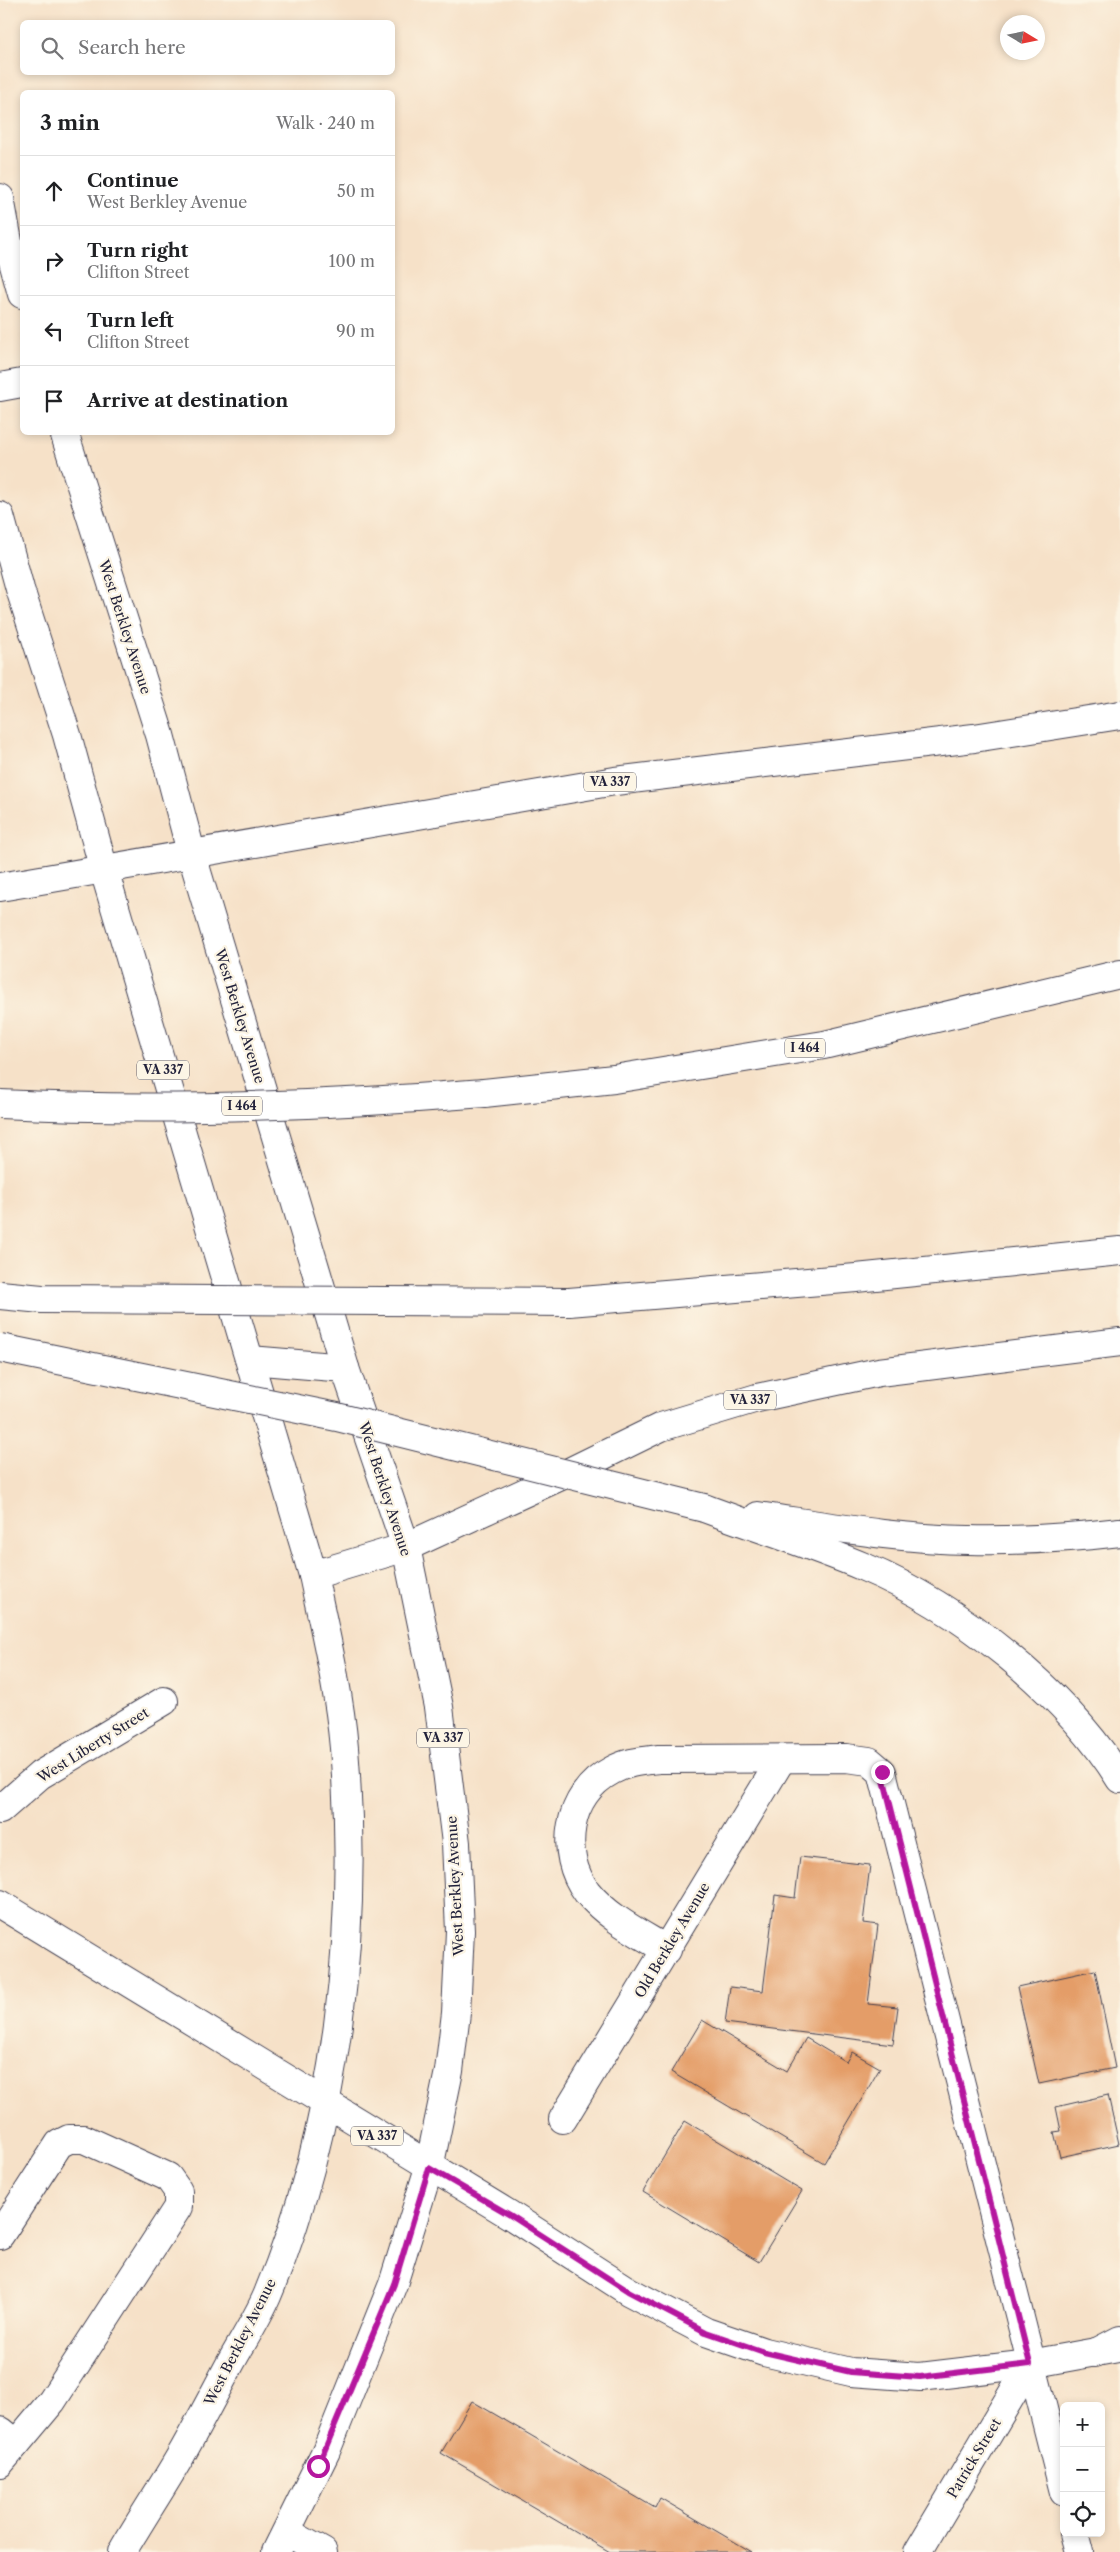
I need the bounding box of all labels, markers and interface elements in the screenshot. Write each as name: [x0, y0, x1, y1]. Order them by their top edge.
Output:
north arrow: [1000, 15, 1045, 60]
search box: [20, 20, 395, 75]
icon: search: [38, 34, 66, 62]
text: Search here: [78, 36, 186, 59]
text: 3 min: [40, 110, 100, 135]
text: Walk · 240 m: [276, 113, 375, 133]
text: Continue: [87, 169, 179, 192]
icon: ahead: [40, 177, 68, 205]
text: 50 m: [337, 181, 375, 201]
text: West Berkley Avenue: [87, 192, 247, 212]
text: Turn right: [87, 239, 188, 262]
icon: right: [40, 247, 68, 275]
text: 100 m: [329, 251, 375, 271]
text: Clifton Street: [87, 262, 189, 282]
text: Turn left: [87, 309, 174, 332]
icon: left: [40, 317, 68, 345]
text: 90 m: [336, 321, 375, 341]
text: Clifton Street: [87, 332, 189, 352]
icon: arrive: [40, 387, 68, 415]
text: Arrive at destination: [87, 389, 288, 412]
street label: West Berkley Avenue: [94, 557, 155, 697]
road number: VA 337: [584, 772, 636, 792]
street label: West Berkley Avenue: [211, 945, 269, 1086]
road number: I 464: [785, 1038, 825, 1058]
road number: VA 337: [137, 1060, 189, 1080]
road number: I 464: [222, 1096, 262, 1116]
road number: VA 337: [724, 1390, 776, 1410]
street label: West Berkley Avenue: [354, 1419, 415, 1559]
street label: West Liberty Street: [33, 1703, 152, 1787]
road number: VA 337: [417, 1729, 469, 1748]
route end: [871, 1761, 894, 1784]
street label: West Berkley Avenue: [442, 1815, 468, 1958]
street label: Old Berkley Avenue: [630, 1879, 714, 2001]
road number: VA 337: [351, 2126, 403, 2146]
street label: West Berkley Avenue: [200, 2275, 280, 2409]
map controls: [1060, 2402, 1105, 2537]
button: +: [1060, 2402, 1105, 2447]
street label: Patrick Street: [943, 2415, 1005, 2501]
button: −: [1060, 2447, 1105, 2492]
route start: [307, 2455, 330, 2478]
button: locate: [1060, 2492, 1105, 2537]

